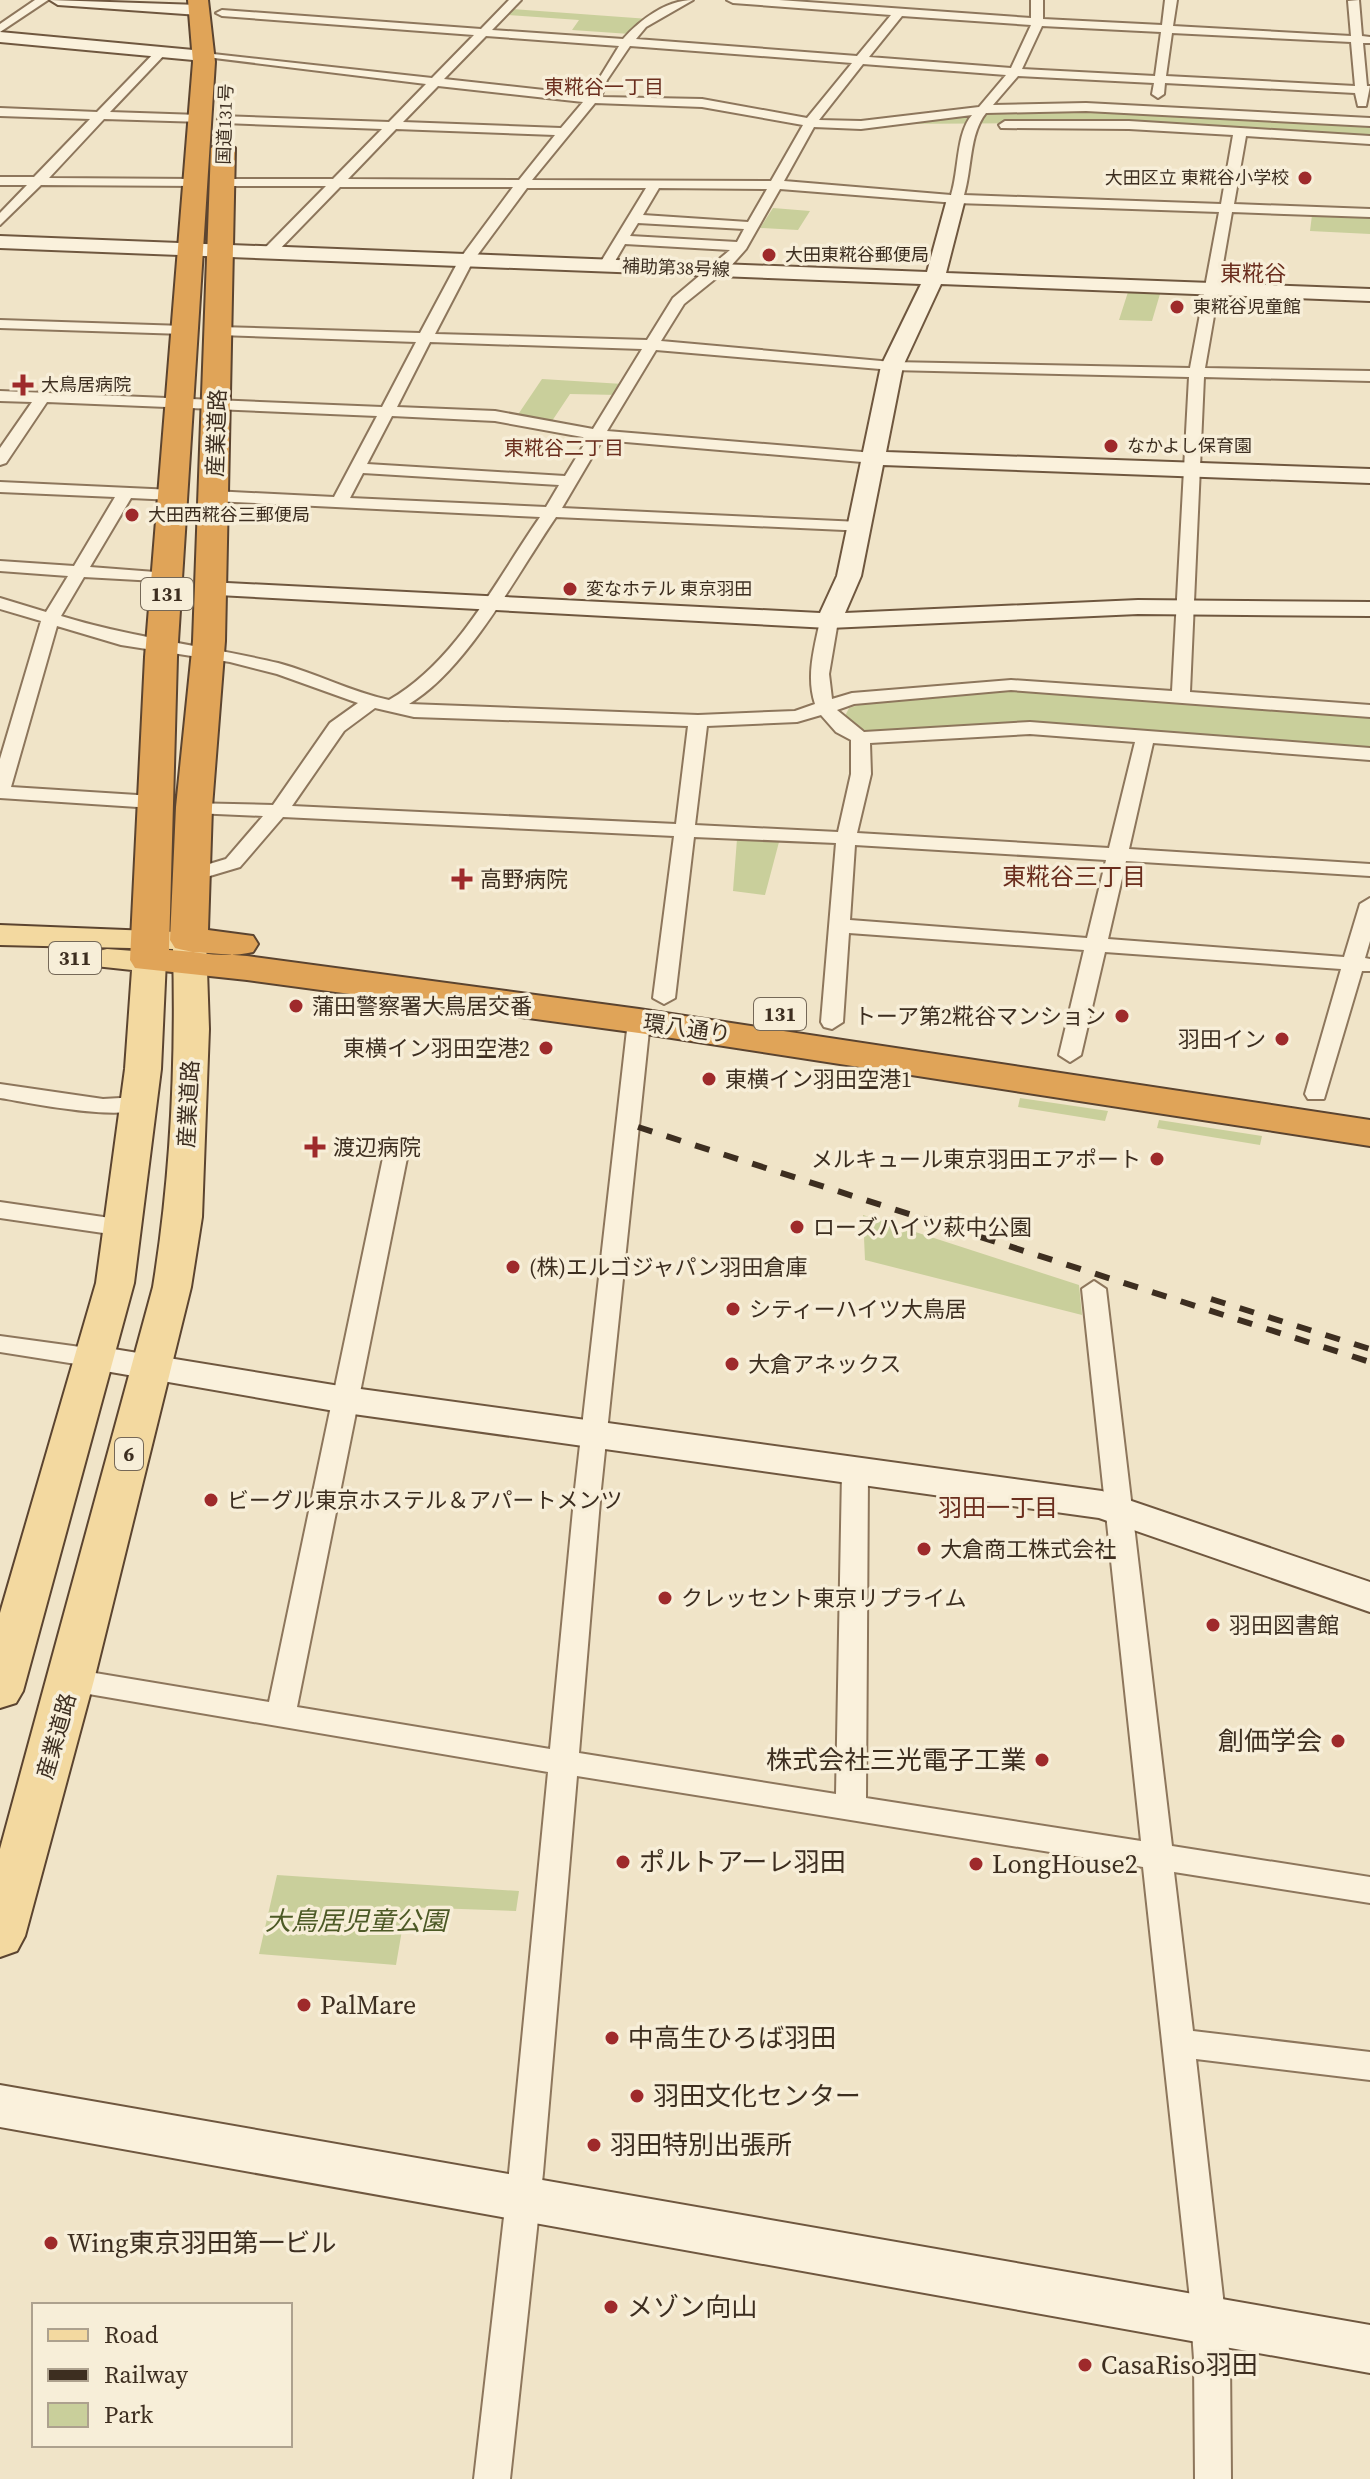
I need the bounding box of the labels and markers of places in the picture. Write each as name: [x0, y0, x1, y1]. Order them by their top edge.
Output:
place label: 大田区立 東糀谷小学校: [1105, 165, 1289, 190]
marker: 大田区立 東糀谷小学校: [1296, 169, 1314, 187]
place label: 大田東糀谷郵便局: [785, 242, 929, 267]
marker: 大田東糀谷郵便局: [760, 246, 778, 264]
place label: 東糀谷児童館: [1193, 294, 1301, 319]
marker: 東糀谷児童館: [1168, 298, 1186, 316]
place label: 大鳥居病院: [41, 372, 131, 397]
marker: 大鳥居病院: [12, 374, 34, 396]
place label: なかよし保育園: [1127, 433, 1252, 458]
marker: なかよし保育園: [1102, 437, 1120, 455]
place label: 大田西糀谷三郵便局: [148, 502, 310, 527]
marker: 大田西糀谷三郵便局: [123, 506, 141, 524]
place label: 変なホテル 東京羽田: [586, 576, 752, 601]
marker: 変なホテル 東京羽田: [561, 580, 579, 598]
place label: 高野病院: [480, 864, 568, 894]
marker: 高野病院: [451, 868, 473, 890]
place label: 蒲田警察署大鳥居交番: [312, 991, 532, 1021]
marker: 蒲田警察署大鳥居交番: [287, 997, 305, 1015]
place label: トーア第2糀谷マンション: [854, 1001, 1106, 1031]
marker: トーア第2糀谷マンション: [1113, 1007, 1131, 1025]
place label: 羽田イン: [1178, 1024, 1266, 1054]
marker: 羽田イン: [1273, 1030, 1291, 1048]
place label: 東横イン羽田空港2: [343, 1033, 530, 1063]
marker: 東横イン羽田空港2: [537, 1039, 555, 1057]
place label: 東横イン羽田空港1: [725, 1064, 912, 1094]
marker: 東横イン羽田空港1: [700, 1070, 718, 1088]
place label: 渡辺病院: [333, 1132, 421, 1162]
marker: 渡辺病院: [304, 1136, 326, 1158]
place label: メルキュール東京羽田エアポート: [811, 1144, 1141, 1174]
marker: メルキュール東京羽田エアポート: [1148, 1150, 1166, 1168]
place label: ローズハイツ萩中公園: [813, 1212, 1031, 1242]
marker: ローズハイツ萩中公園: [788, 1218, 806, 1236]
place label: (株)エルゴジャパン羽田倉庫: [529, 1252, 807, 1282]
marker: (株)エルゴジャパン羽田倉庫: [504, 1258, 522, 1276]
place label: シティーハイツ大鳥居: [749, 1294, 967, 1324]
marker: シティーハイツ大鳥居: [724, 1300, 742, 1318]
place label: 大倉アネックス: [748, 1349, 901, 1379]
marker: 大倉アネックス: [723, 1355, 741, 1373]
place label: ビーグル東京ホステル＆アパートメンツ: [227, 1485, 623, 1515]
marker: ビーグル東京ホステル＆アパートメンツ: [202, 1491, 220, 1509]
place label: 大倉商工株式会社: [940, 1534, 1116, 1564]
marker: 大倉商工株式会社: [915, 1540, 933, 1558]
place label: クレッセント東京リプライム: [681, 1583, 967, 1613]
marker: クレッセント東京リプライム: [656, 1589, 674, 1607]
place label: 羽田図書館: [1229, 1610, 1339, 1640]
marker: 羽田図書館: [1204, 1616, 1222, 1634]
place label: 創価学会: [1218, 1723, 1322, 1759]
marker: 創価学会: [1329, 1732, 1347, 1750]
place label: 株式会社三光電子工業: [766, 1742, 1026, 1778]
marker: 株式会社三光電子工業: [1033, 1751, 1051, 1769]
place label: ポルトアーレ羽田: [639, 1844, 845, 1880]
place label: LongHouse2: [992, 1846, 1138, 1882]
marker: ポルトアーレ羽田: [614, 1853, 632, 1871]
marker: LongHouse2: [967, 1855, 985, 1873]
place label: PalMare: [320, 1987, 416, 2023]
marker: PalMare: [295, 1996, 313, 2014]
place label: 中高生ひろば羽田: [628, 2020, 836, 2056]
marker: 中高生ひろば羽田: [603, 2029, 621, 2047]
place label: 羽田文化センター: [653, 2078, 861, 2114]
marker: 羽田文化センター: [628, 2087, 646, 2105]
place label: 羽田特別出張所: [610, 2127, 792, 2163]
marker: 羽田特別出張所: [585, 2136, 603, 2154]
place label: Wing東京羽田第一ビル: [67, 2225, 336, 2261]
marker: Wing東京羽田第一ビル: [42, 2234, 60, 2252]
place label: メゾン向山: [627, 2289, 757, 2325]
marker: メゾン向山: [602, 2298, 620, 2316]
place label: CasaRiso羽田: [1101, 2347, 1257, 2383]
marker: CasaRiso羽田: [1076, 2356, 1094, 2374]

